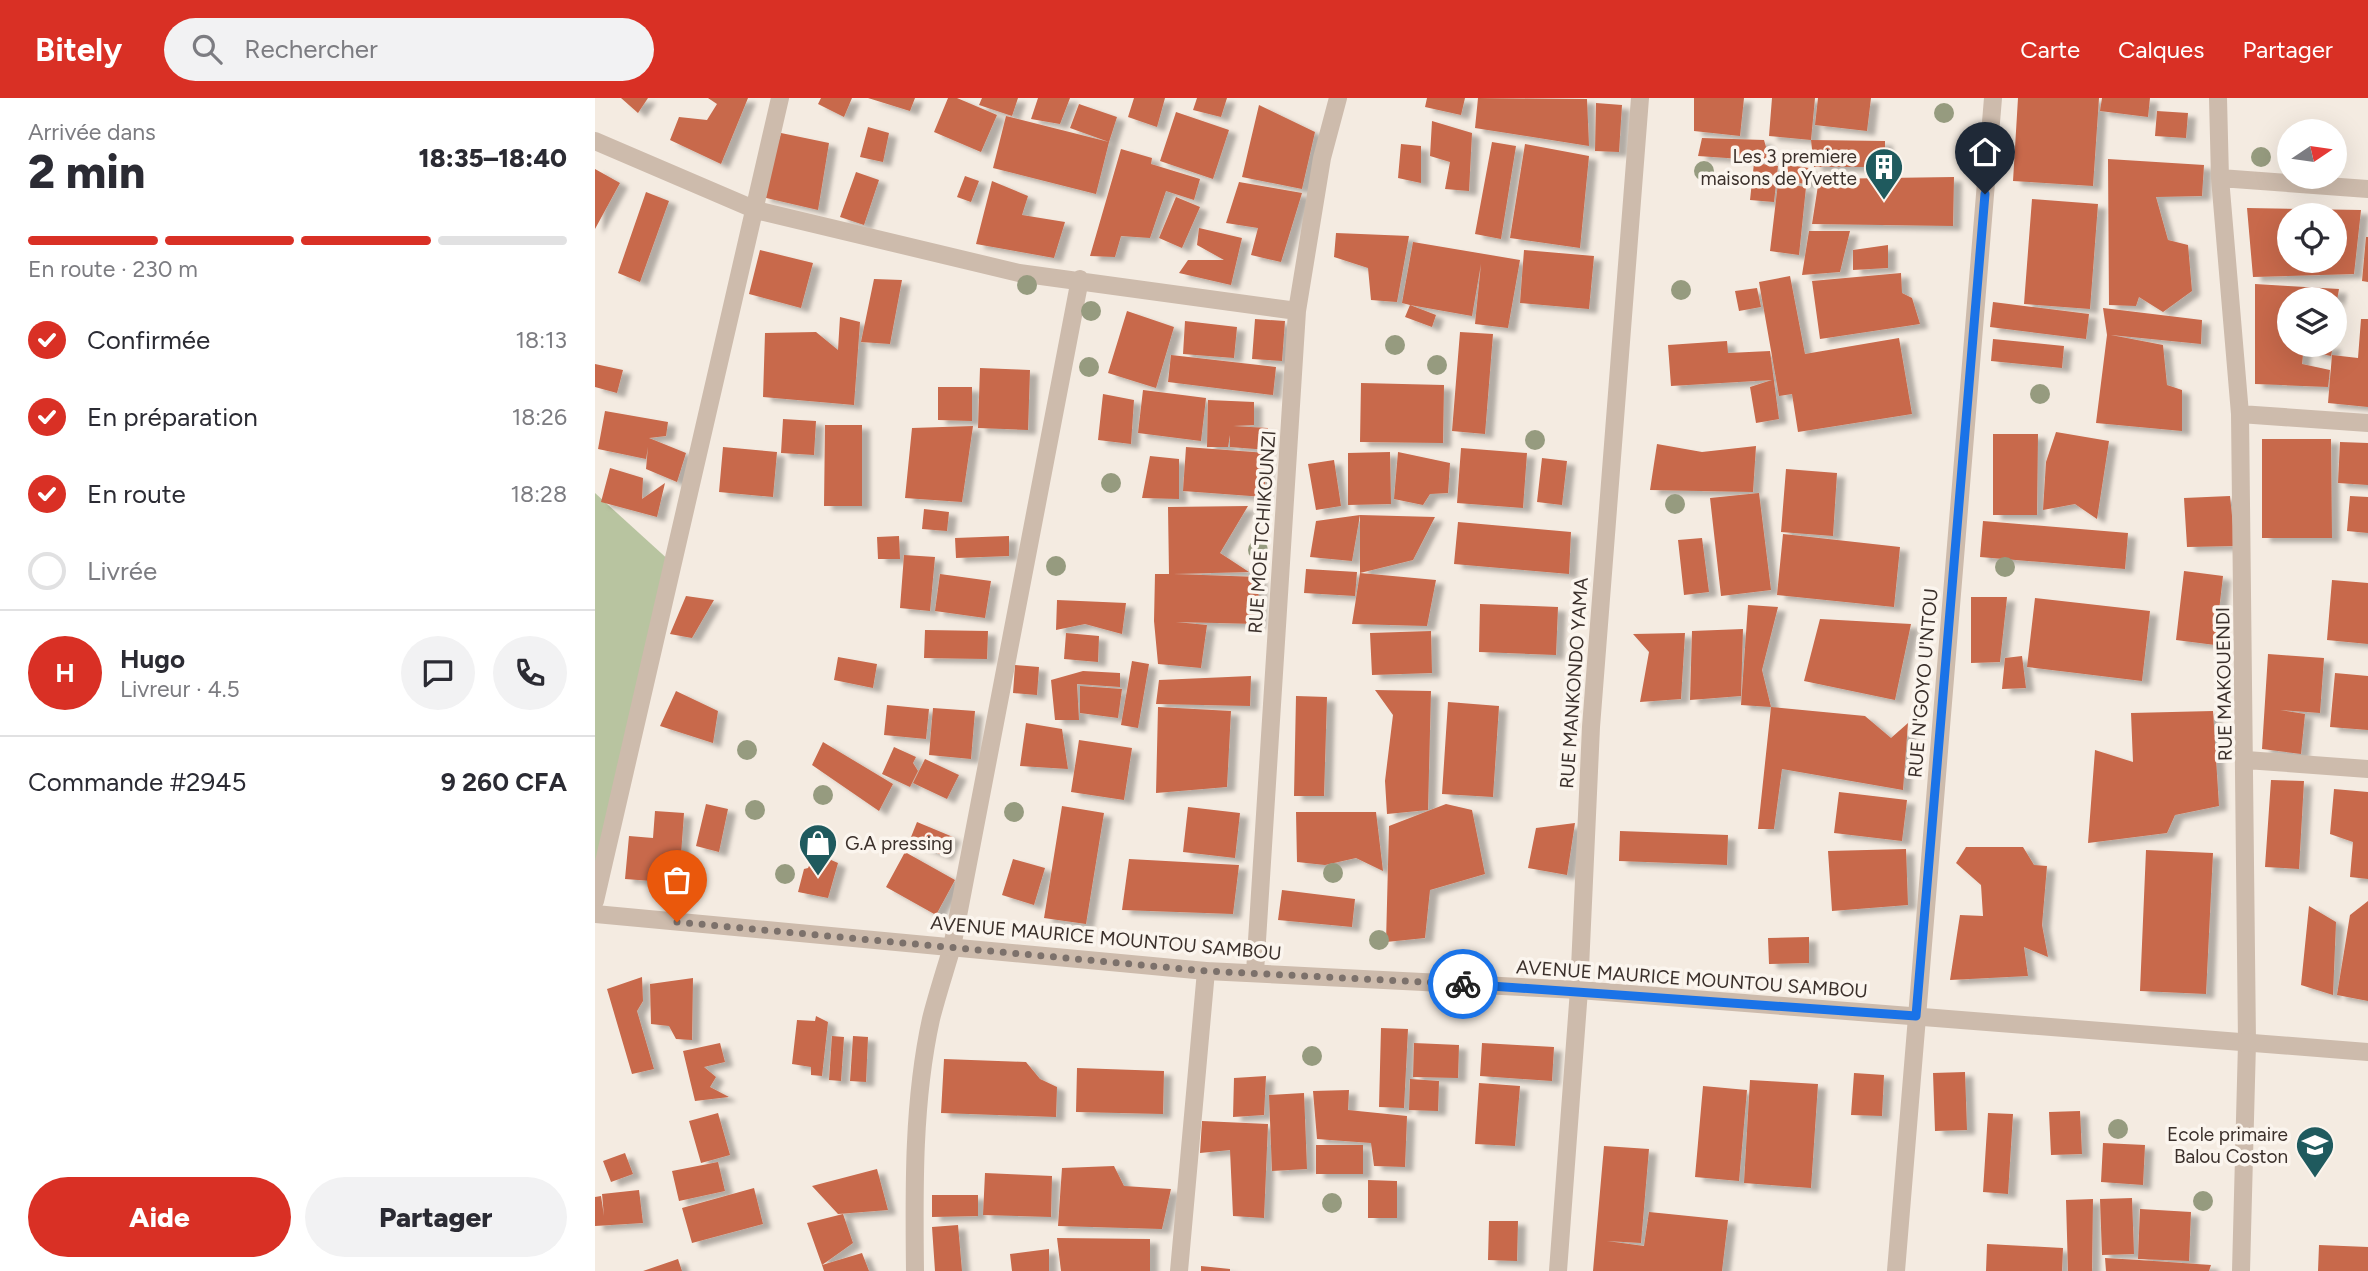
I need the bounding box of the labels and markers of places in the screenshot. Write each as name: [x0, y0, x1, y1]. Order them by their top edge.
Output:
pin: [1955, 122, 2015, 194]
place label: Les 3 premiere maisons de Yvette: [1700, 145, 1857, 190]
building icon: Les 3 premiere maisons de Yvette: [1863, 146, 1905, 201]
shop icon: G.A pressing: [797, 822, 839, 877]
place label: G.A pressing: [845, 832, 953, 855]
pin: [647, 850, 707, 922]
place label: Ecole primaire Balou Coston: [2167, 1123, 2288, 1168]
school or university icon: Ecole primaire Balou Coston: [2294, 1124, 2336, 1179]

